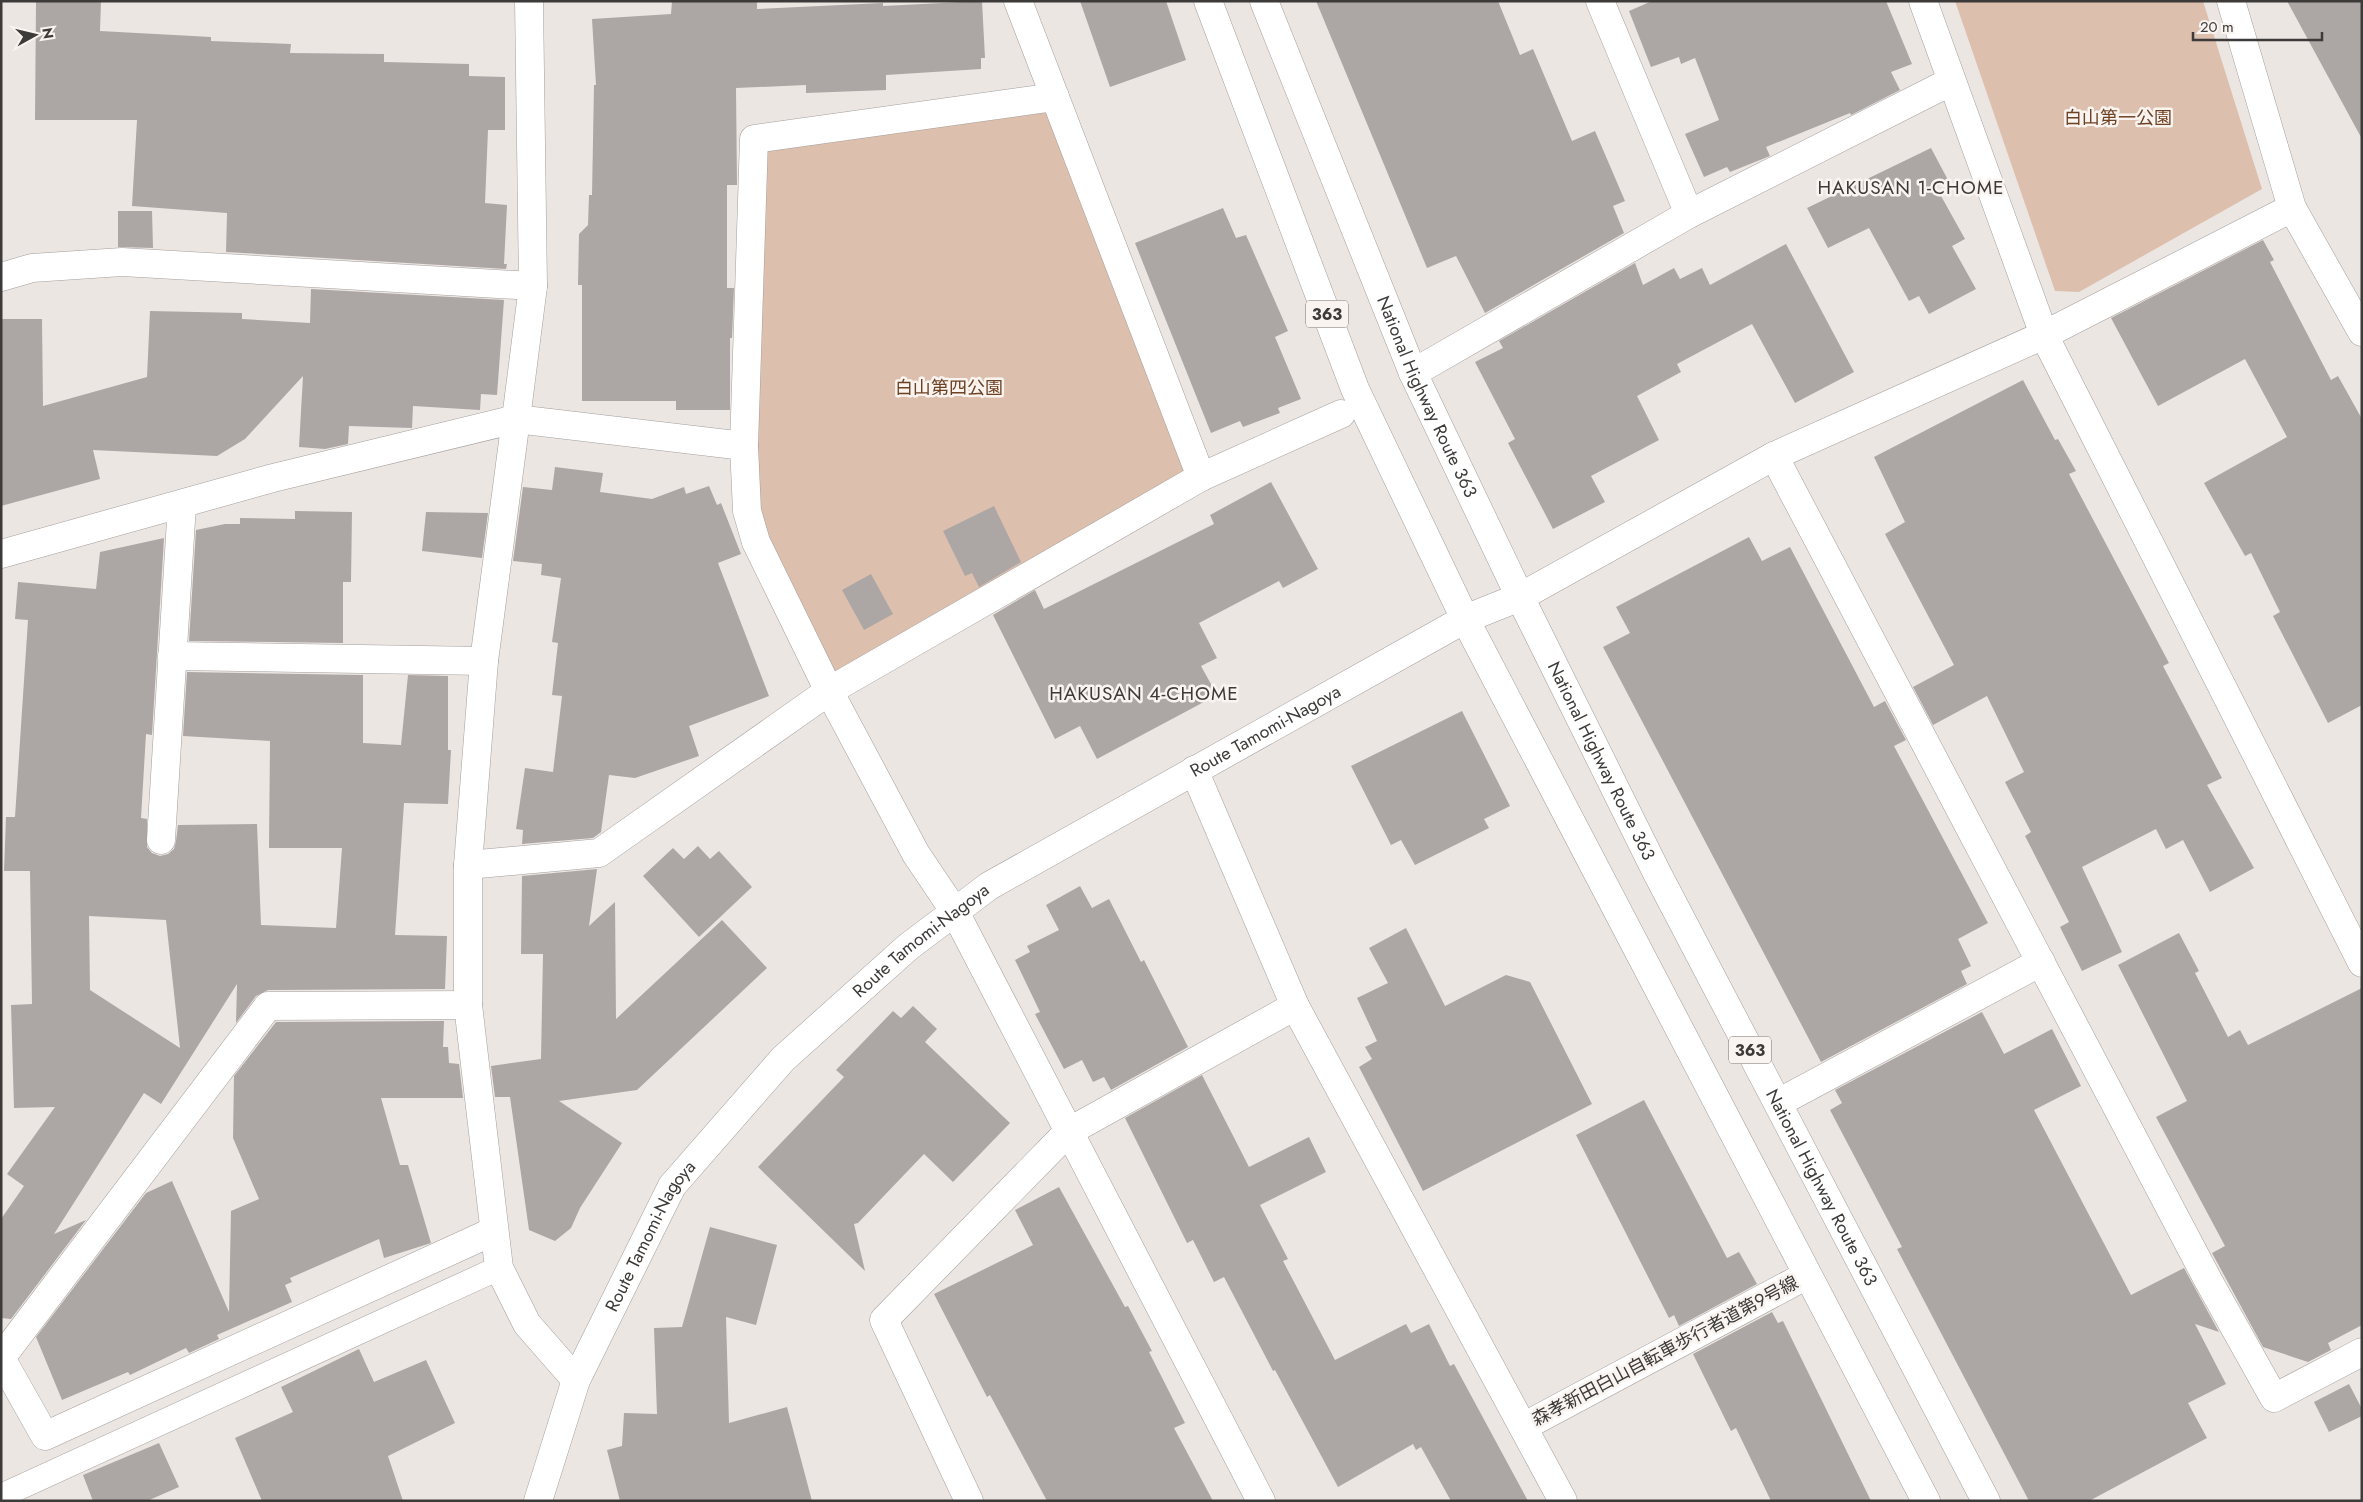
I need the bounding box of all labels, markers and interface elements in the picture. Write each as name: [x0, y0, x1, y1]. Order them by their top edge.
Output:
north arrow: [10, 10, 60, 60]
scale bar: [2193, 10, 2322, 42]
text: 20 m: [2200, 16, 2234, 38]
text: N: [37, 26, 59, 40]
park label: 白山第一公園: [2064, 105, 2172, 131]
district label: HAKUSAN 1-CHOME: [1817, 174, 2005, 201]
street label: National Highway Route 363: [1370, 292, 1484, 502]
road number: 363: [1306, 300, 1348, 328]
park label: 白山第四公園: [895, 375, 1003, 401]
street label: National Highway Route 363: [1541, 657, 1662, 865]
street label: Route Tamomi-Nagoya: [1185, 678, 1345, 784]
district label: HAKUSAN 4-CHOME: [1049, 680, 1239, 707]
street label: Route Tamomi-Nagoya: [847, 877, 995, 1004]
road number: 363: [1729, 1036, 1771, 1064]
street label: National Highway Route 363: [1759, 1084, 1884, 1291]
street label: Route Tamomi-Nagoya: [599, 1155, 702, 1316]
street label: 森孝新田白山自転車歩行者道第９号線: [1527, 1269, 1803, 1433]

